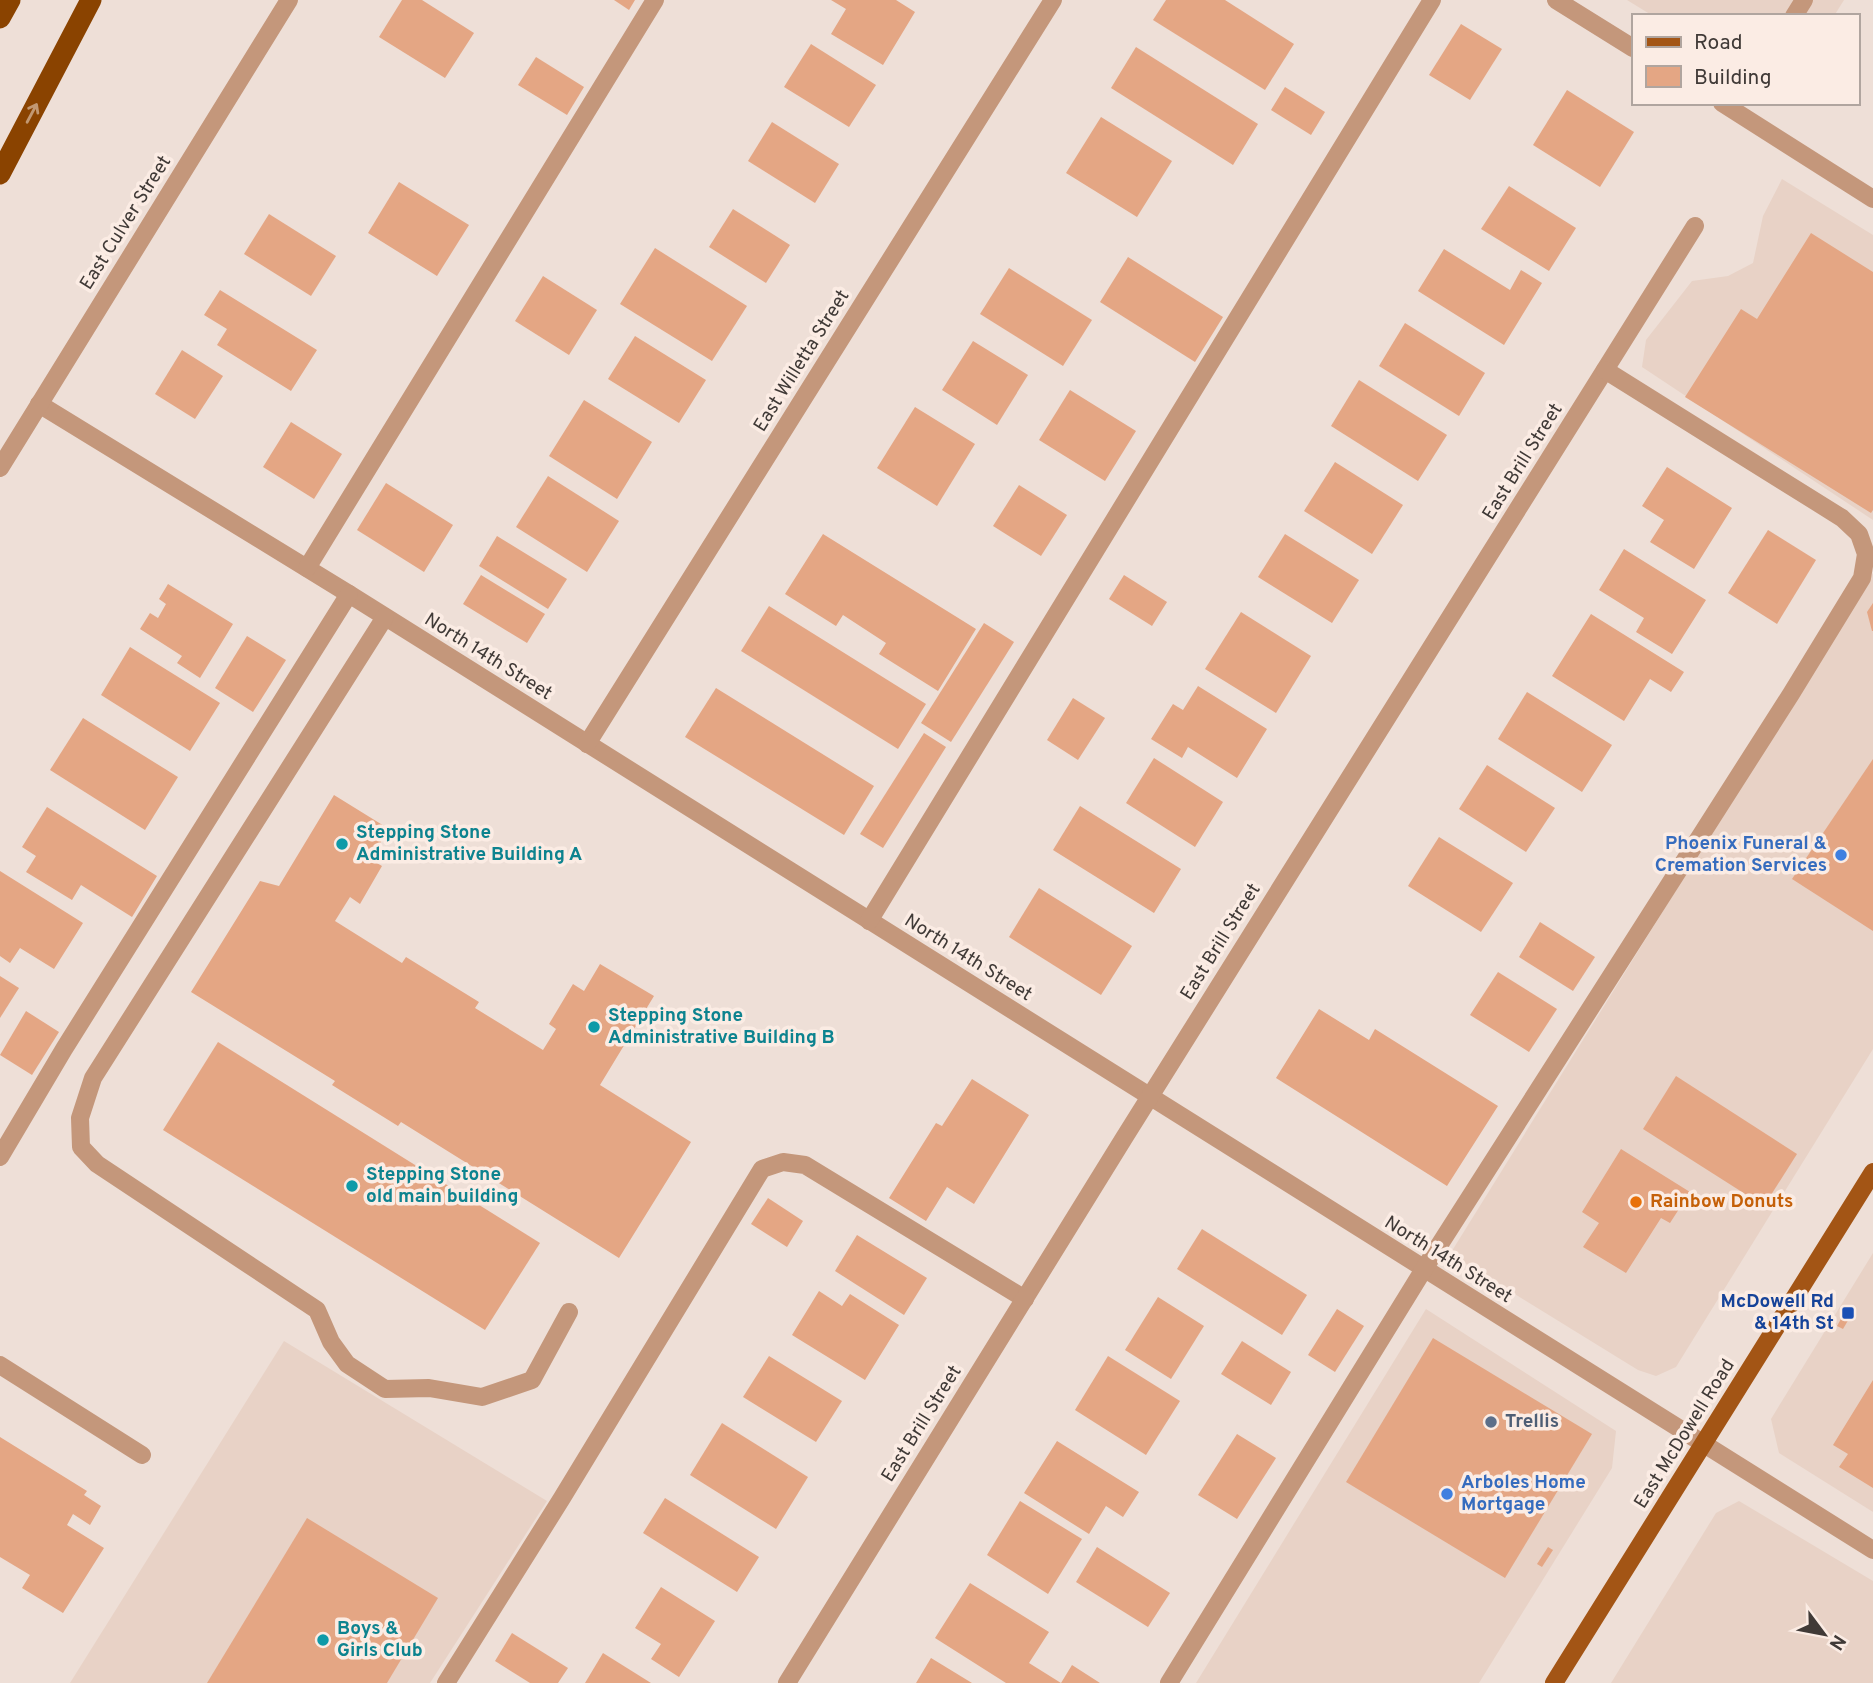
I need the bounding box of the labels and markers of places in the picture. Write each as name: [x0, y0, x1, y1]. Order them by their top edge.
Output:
place label: Stepping Stone Administrative Building A: [356, 821, 583, 867]
place label: Phoenix Funeral & Cremation Services: [1655, 832, 1827, 878]
marker: Stepping Stone Administrative Building A: [334, 836, 350, 852]
marker: Phoenix Funeral & Cremation Services: [1833, 847, 1849, 863]
place label: Stepping Stone Administrative Building B: [608, 1004, 835, 1050]
marker: Stepping Stone Administrative Building B: [586, 1019, 602, 1035]
place label: Stepping Stone old main building: [366, 1163, 518, 1209]
marker: Stepping Stone old main building: [344, 1178, 360, 1194]
place label: Rainbow Donuts: [1650, 1190, 1793, 1214]
marker: Rainbow Donuts: [1628, 1194, 1644, 1210]
place label: McDowell Rd & 14th St: [1721, 1290, 1834, 1336]
marker: McDowell Rd & 14th St: [1840, 1305, 1856, 1321]
place label: Trellis: [1505, 1410, 1559, 1434]
marker: Trellis: [1483, 1414, 1499, 1430]
place label: Arboles Home Mortgage: [1461, 1471, 1586, 1517]
marker: Arboles Home Mortgage: [1439, 1486, 1455, 1502]
place label: Boys & Girls Club: [337, 1617, 423, 1663]
marker: Boys & Girls Club: [315, 1632, 331, 1648]

